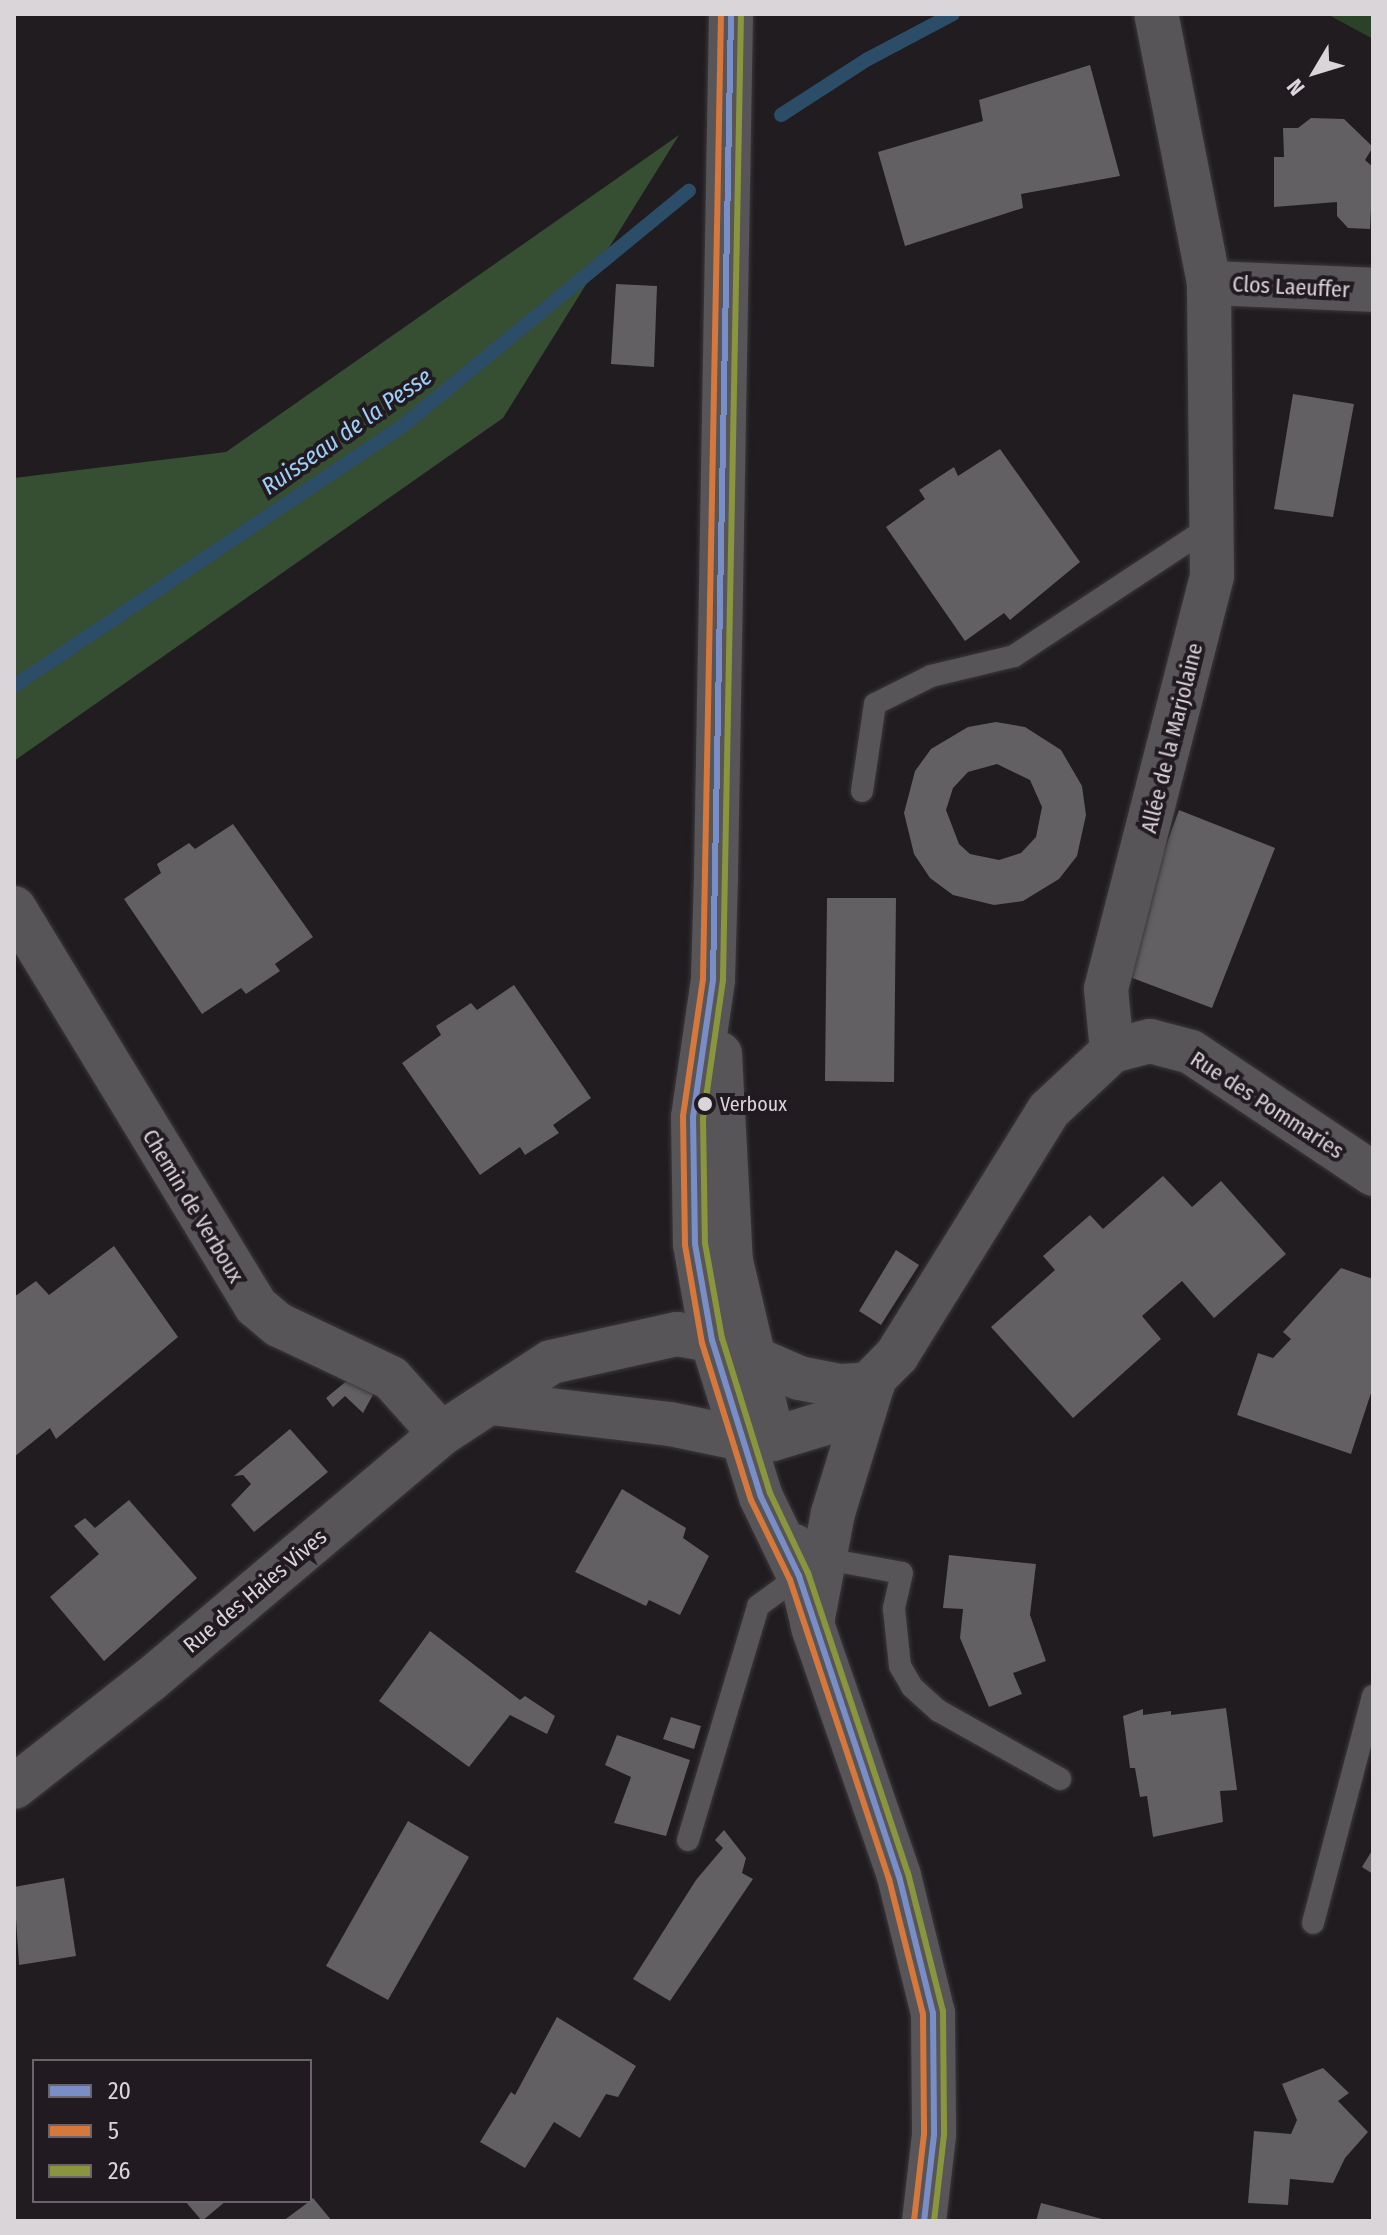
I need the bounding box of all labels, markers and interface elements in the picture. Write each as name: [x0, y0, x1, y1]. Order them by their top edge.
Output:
north arrow: [1275, 32, 1355, 112]
text: N: [1281, 74, 1310, 101]
street label: Clos Laeuffer: [1232, 271, 1350, 303]
water label: Ruisseau de la Pesse: [256, 362, 438, 502]
street label: Allée de la Marjolaine: [1136, 640, 1208, 836]
street label: Rue des Pommaries: [1185, 1046, 1349, 1164]
place label: Verboux: [720, 1092, 787, 1116]
marker: Verboux: [697, 1096, 713, 1112]
street label: Chemin de Verboux: [137, 1125, 249, 1287]
street label: Rue des Haies Vives: [178, 1524, 332, 1658]
legend: [32, 2059, 312, 2203]
text: 20: [108, 2077, 131, 2105]
text: 5: [108, 2117, 119, 2145]
text: 26: [108, 2157, 131, 2185]

